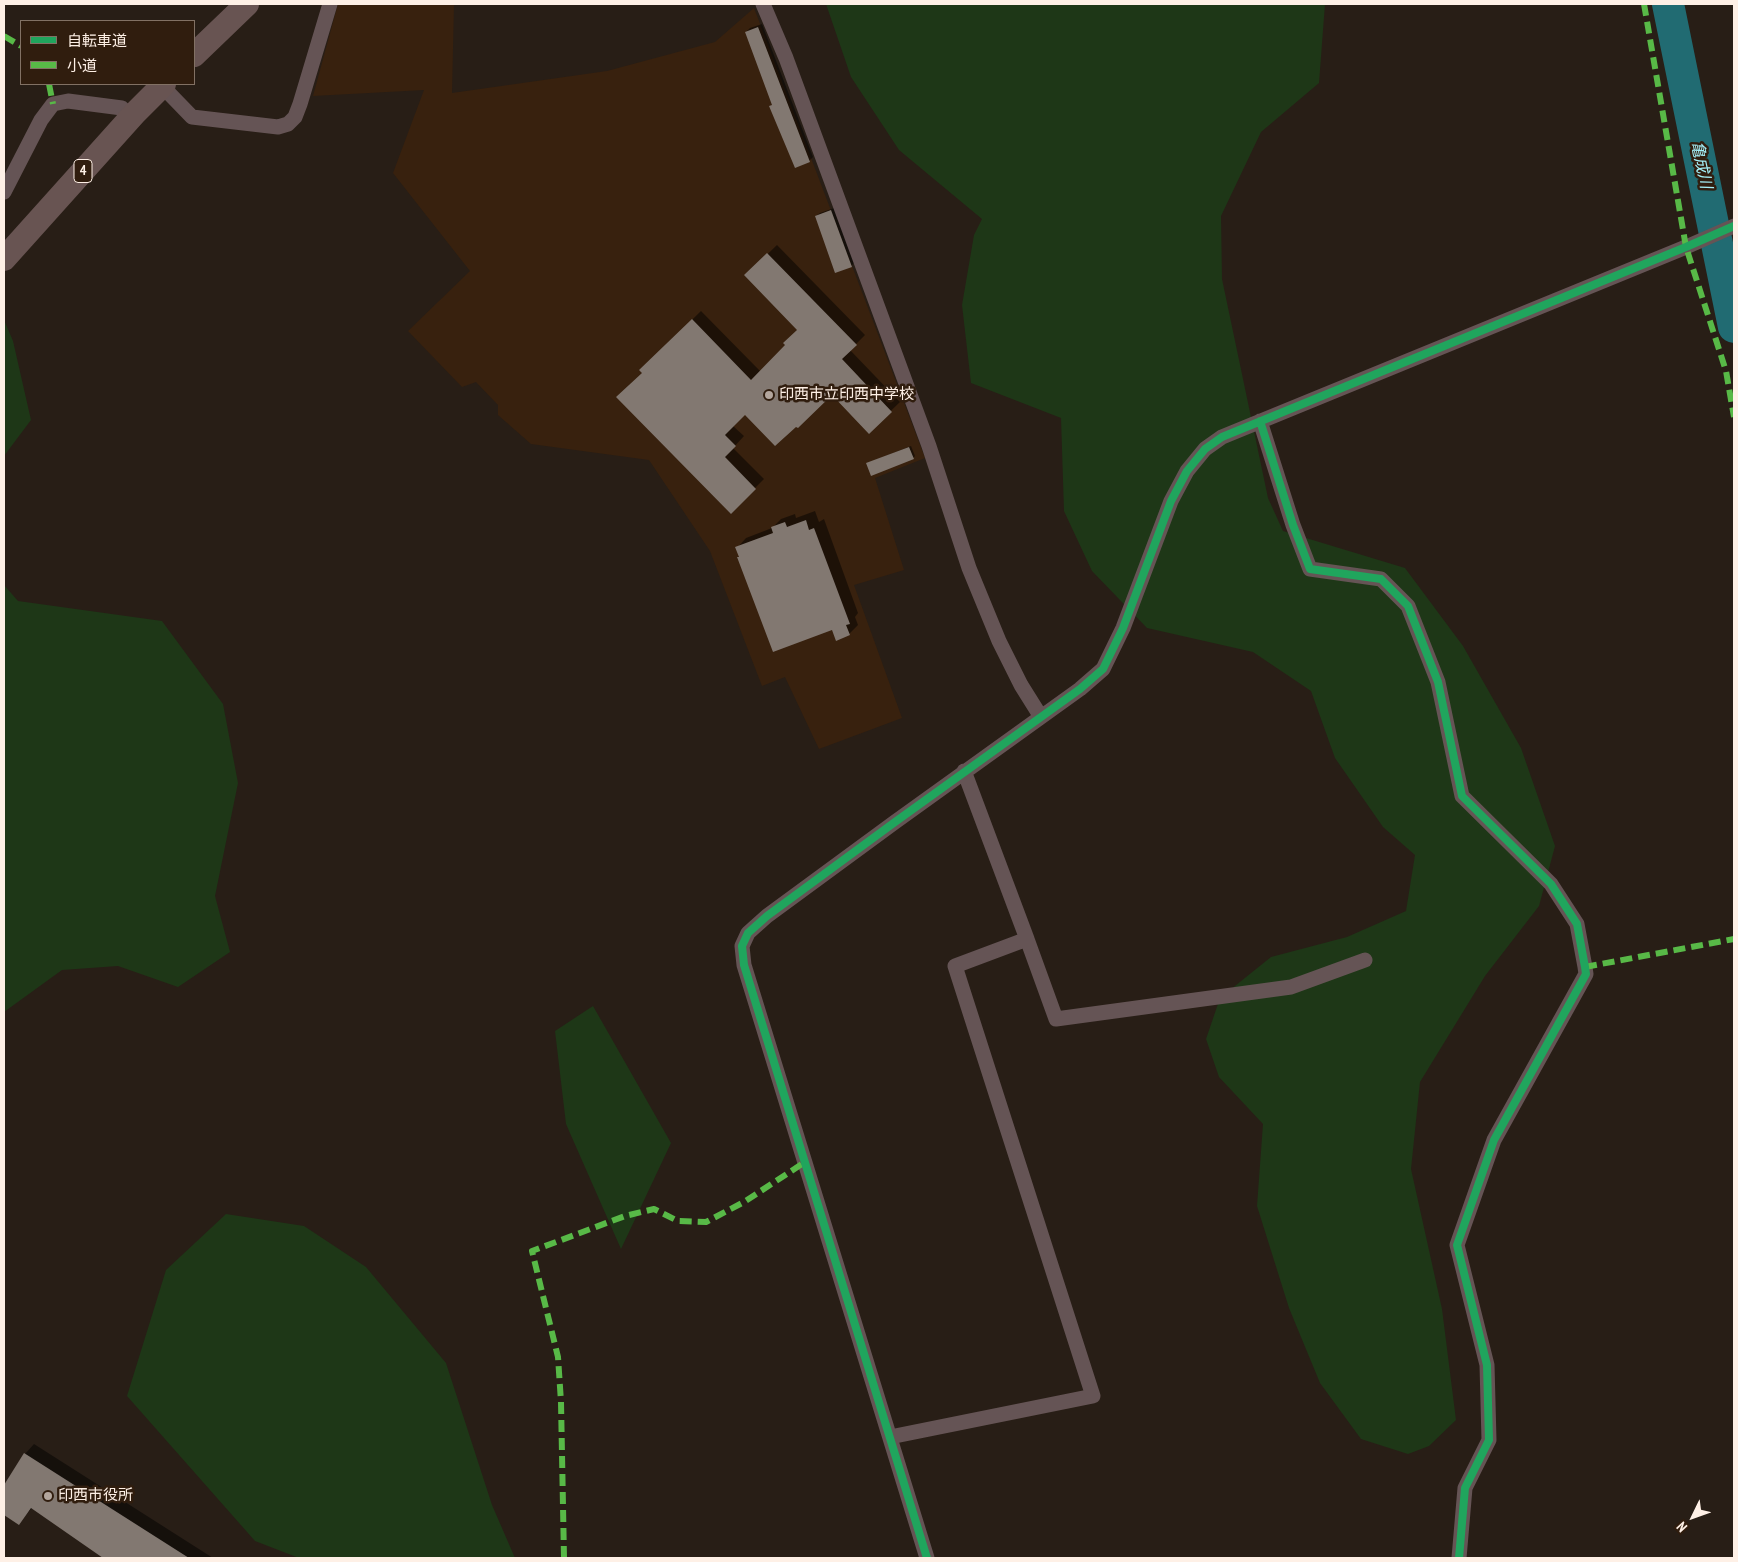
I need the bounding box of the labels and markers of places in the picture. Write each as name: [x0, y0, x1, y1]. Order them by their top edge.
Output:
place label: 印西市立印西中学校: [779, 386, 914, 404]
marker: 印西市立印西中学校: [763, 389, 775, 401]
place label: 印西市役所: [58, 1487, 133, 1505]
marker: 印西市役所: [42, 1490, 54, 1502]

